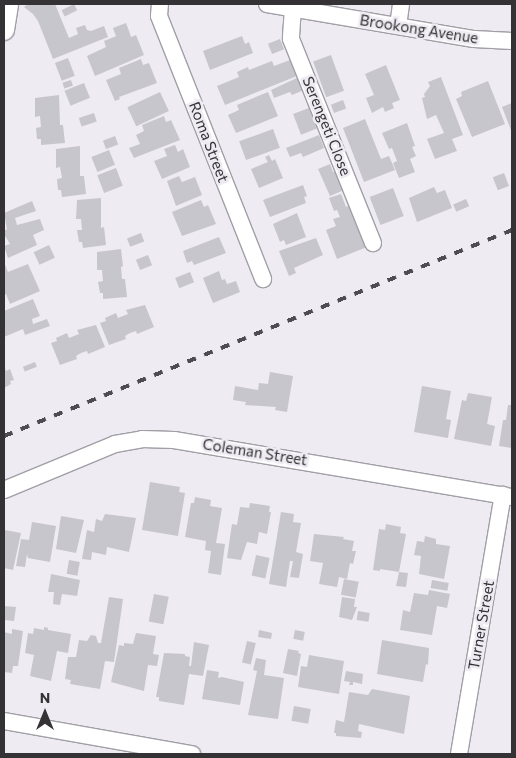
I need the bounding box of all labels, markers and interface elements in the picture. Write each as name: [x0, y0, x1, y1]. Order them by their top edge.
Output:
street label: Brookong Avenue: [358, 11, 480, 47]
street label: Serengeti Close: [299, 74, 355, 178]
street label: Roma Street: [185, 99, 233, 185]
street label: Coleman Street: [201, 435, 309, 469]
street label: Turner Street: [464, 579, 498, 671]
north arrow: [20, 688, 70, 738]
text: N: [40, 689, 50, 706]

